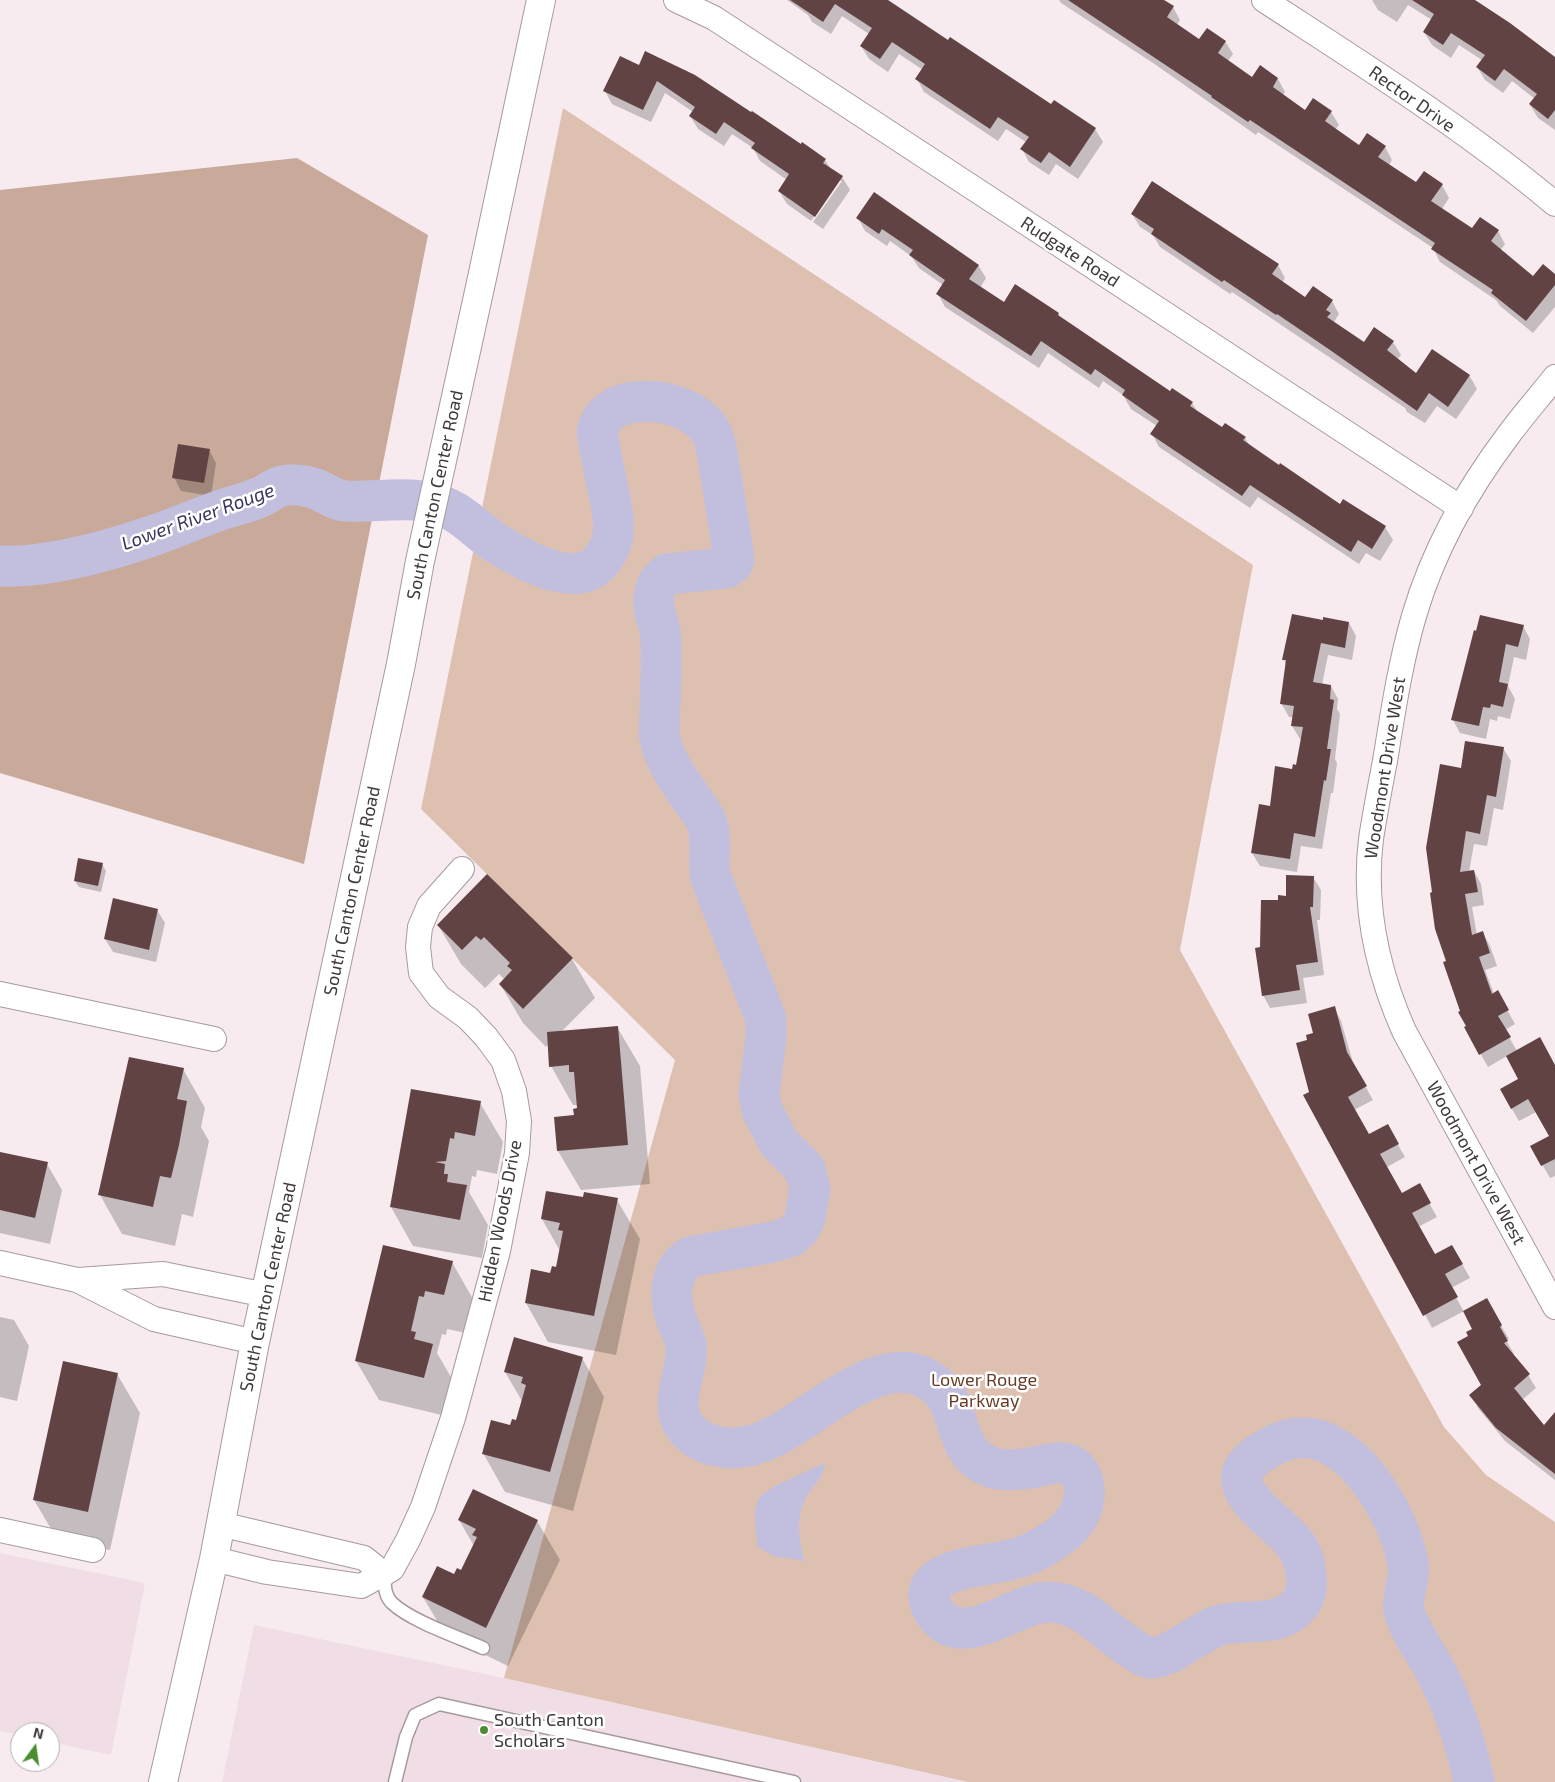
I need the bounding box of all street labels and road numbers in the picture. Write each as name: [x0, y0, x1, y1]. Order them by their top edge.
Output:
street label: Rector Drive: [1365, 61, 1459, 137]
street label: Rudgate Road: [1017, 212, 1123, 292]
street label: South Canton Center Road: [402, 388, 468, 602]
street label: Woodmont Drive West: [1360, 675, 1410, 861]
street label: South Canton Center Road: [319, 784, 385, 998]
street label: Woodmont Drive West: [1422, 1077, 1530, 1249]
street label: Hidden Woods Drive: [474, 1138, 526, 1304]
street label: South Canton Center Road: [235, 1180, 301, 1394]

